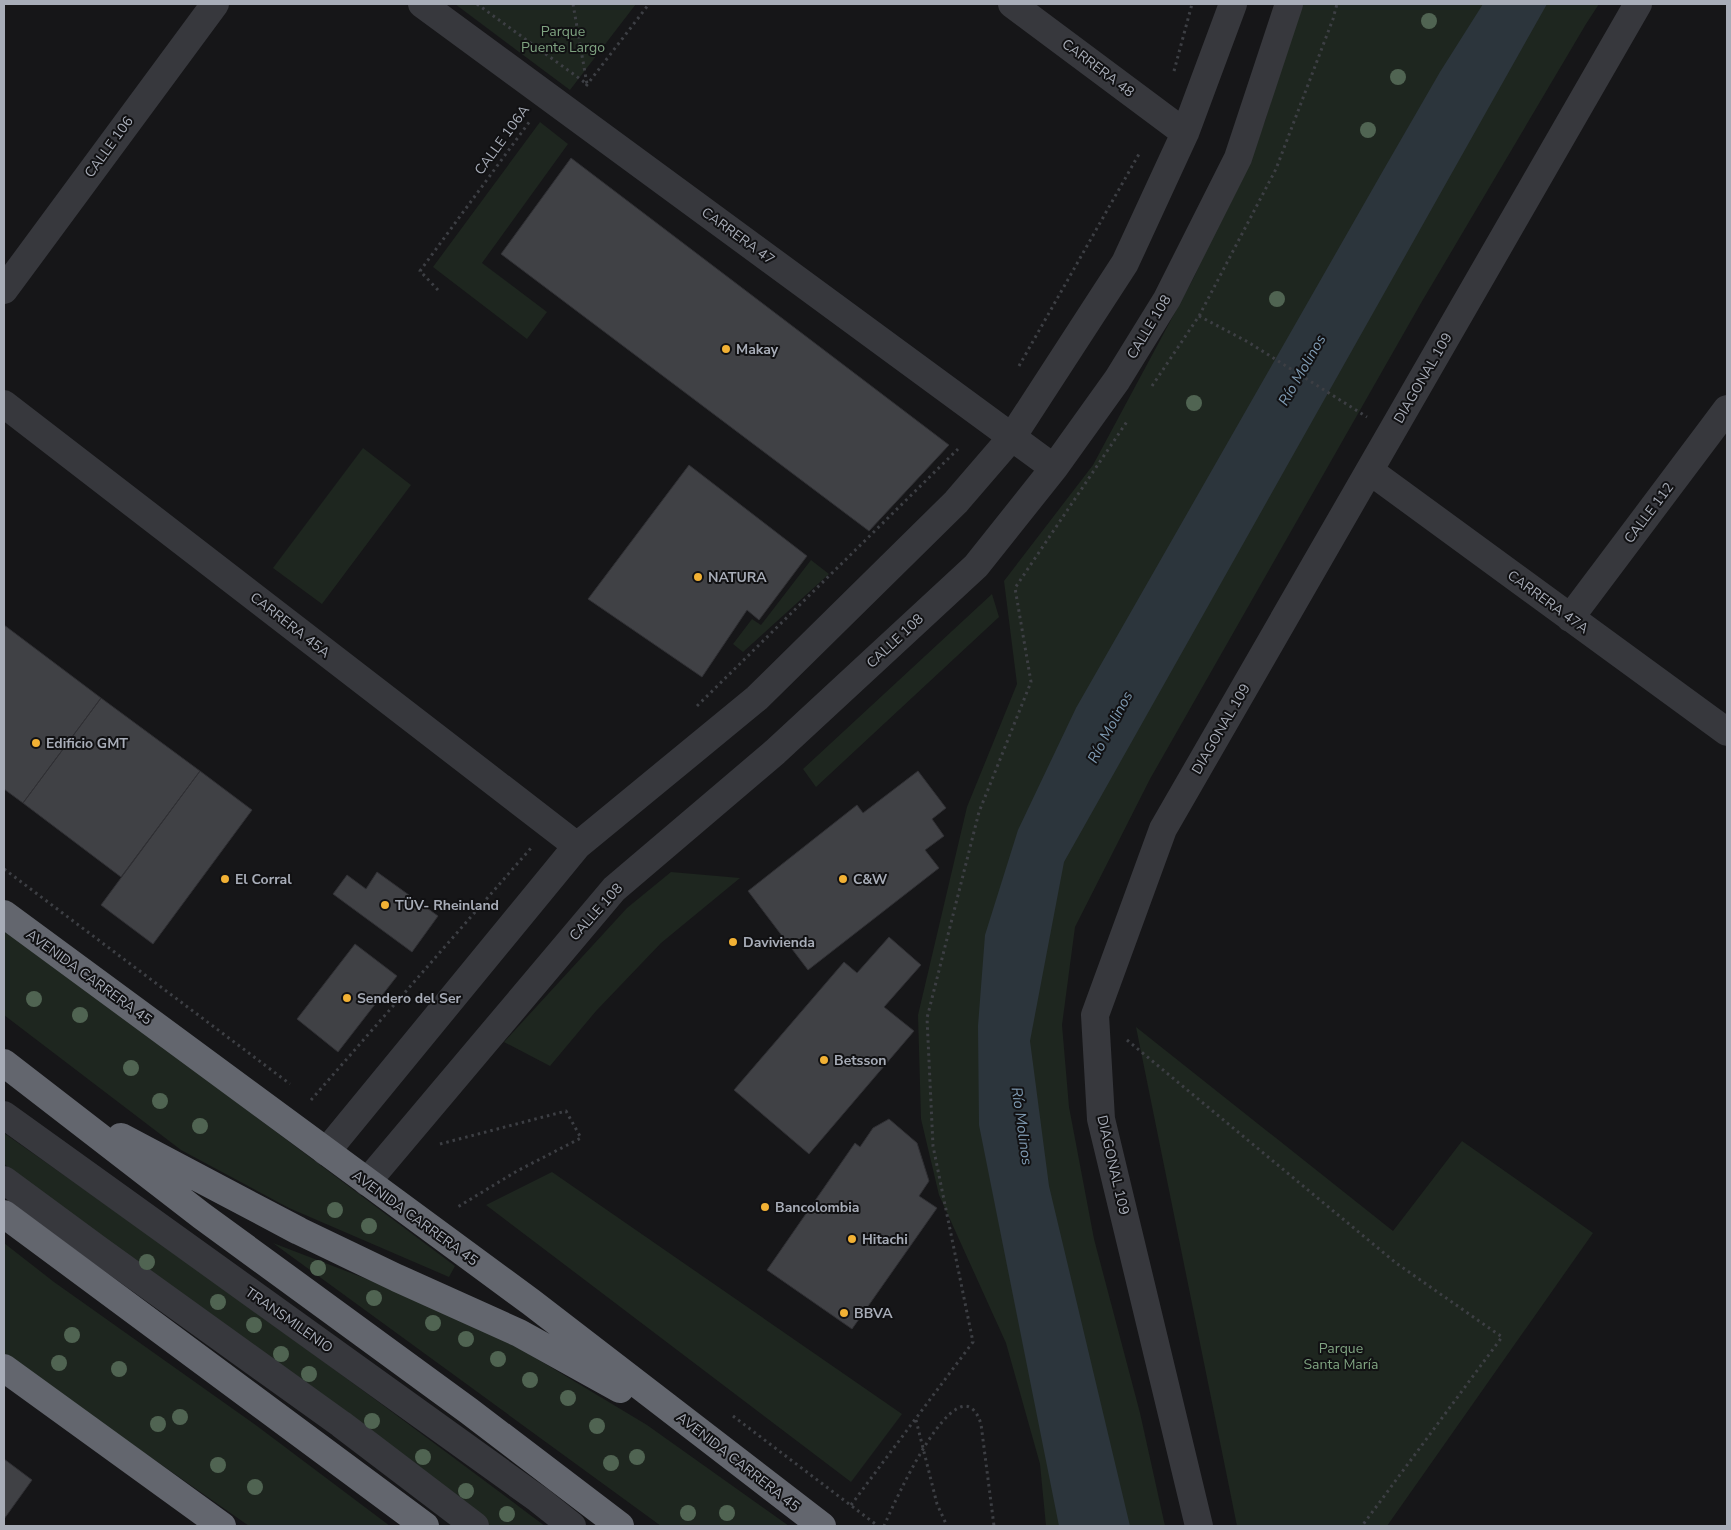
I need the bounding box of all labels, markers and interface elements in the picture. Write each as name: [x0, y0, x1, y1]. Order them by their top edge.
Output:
park label: Parque Puente Largo: [521, 22, 605, 57]
street label: CARRERA 48: [1058, 35, 1138, 101]
street label: CALLE 106A: [470, 101, 534, 179]
street label: CALLE 106: [80, 112, 138, 182]
street label: CARRERA 47: [698, 203, 778, 269]
street label: CALLE 108: [1122, 291, 1176, 363]
street label: DIAGONAL 109: [1389, 329, 1457, 427]
water label: Río Molinos: [1274, 331, 1330, 409]
place label: Makay: [736, 340, 779, 359]
marker: Makay: [720, 343, 732, 355]
street label: CALLE 112: [1620, 479, 1678, 547]
street label: CARRERA 47A: [1503, 566, 1593, 638]
place label: NATURA: [708, 568, 767, 587]
marker: NATURA: [692, 571, 704, 583]
street label: CARRERA 45A: [246, 588, 334, 662]
street label: CALLE 108: [862, 610, 928, 672]
street label: DIAGONAL 109: [1187, 680, 1255, 778]
water label: Río Molinos: [1083, 687, 1137, 767]
place label: Edificio GMT: [46, 734, 128, 753]
marker: Edificio GMT: [30, 737, 42, 749]
place label: El Corral: [235, 870, 292, 889]
place label: C&W: [853, 870, 888, 889]
marker: El Corral: [219, 873, 231, 885]
marker: C&W: [837, 873, 849, 885]
street label: CALLE 108: [565, 879, 627, 945]
place label: TÜV- Rheinland: [395, 896, 499, 915]
marker: TÜV- Rheinland: [379, 899, 391, 911]
street label: AVENIDA CARRERA 45: [22, 925, 156, 1029]
place label: Davivienda: [743, 933, 815, 952]
marker: Davivienda: [727, 936, 739, 948]
place label: Sendero del Ser: [357, 989, 461, 1008]
marker: Sendero del Ser: [341, 992, 353, 1004]
place label: Betsson: [834, 1051, 887, 1070]
marker: Betsson: [818, 1054, 830, 1066]
water label: Río Molinos: [1007, 1086, 1037, 1166]
street label: DIAGONAL 109: [1092, 1113, 1134, 1217]
street label: AVENIDA CARRERA 45: [348, 1166, 482, 1270]
place label: Bancolombia: [775, 1198, 859, 1217]
marker: Bancolombia: [759, 1201, 771, 1213]
place label: Hitachi: [862, 1230, 908, 1249]
marker: Hitachi: [846, 1233, 858, 1245]
street label: TRANSMILENIO: [241, 1283, 337, 1357]
place label: BBVA: [854, 1304, 893, 1323]
marker: BBVA: [838, 1307, 850, 1319]
park label: Parque Santa María: [1304, 1339, 1378, 1374]
street label: AVENIDA CARRERA 45: [673, 1408, 803, 1516]

